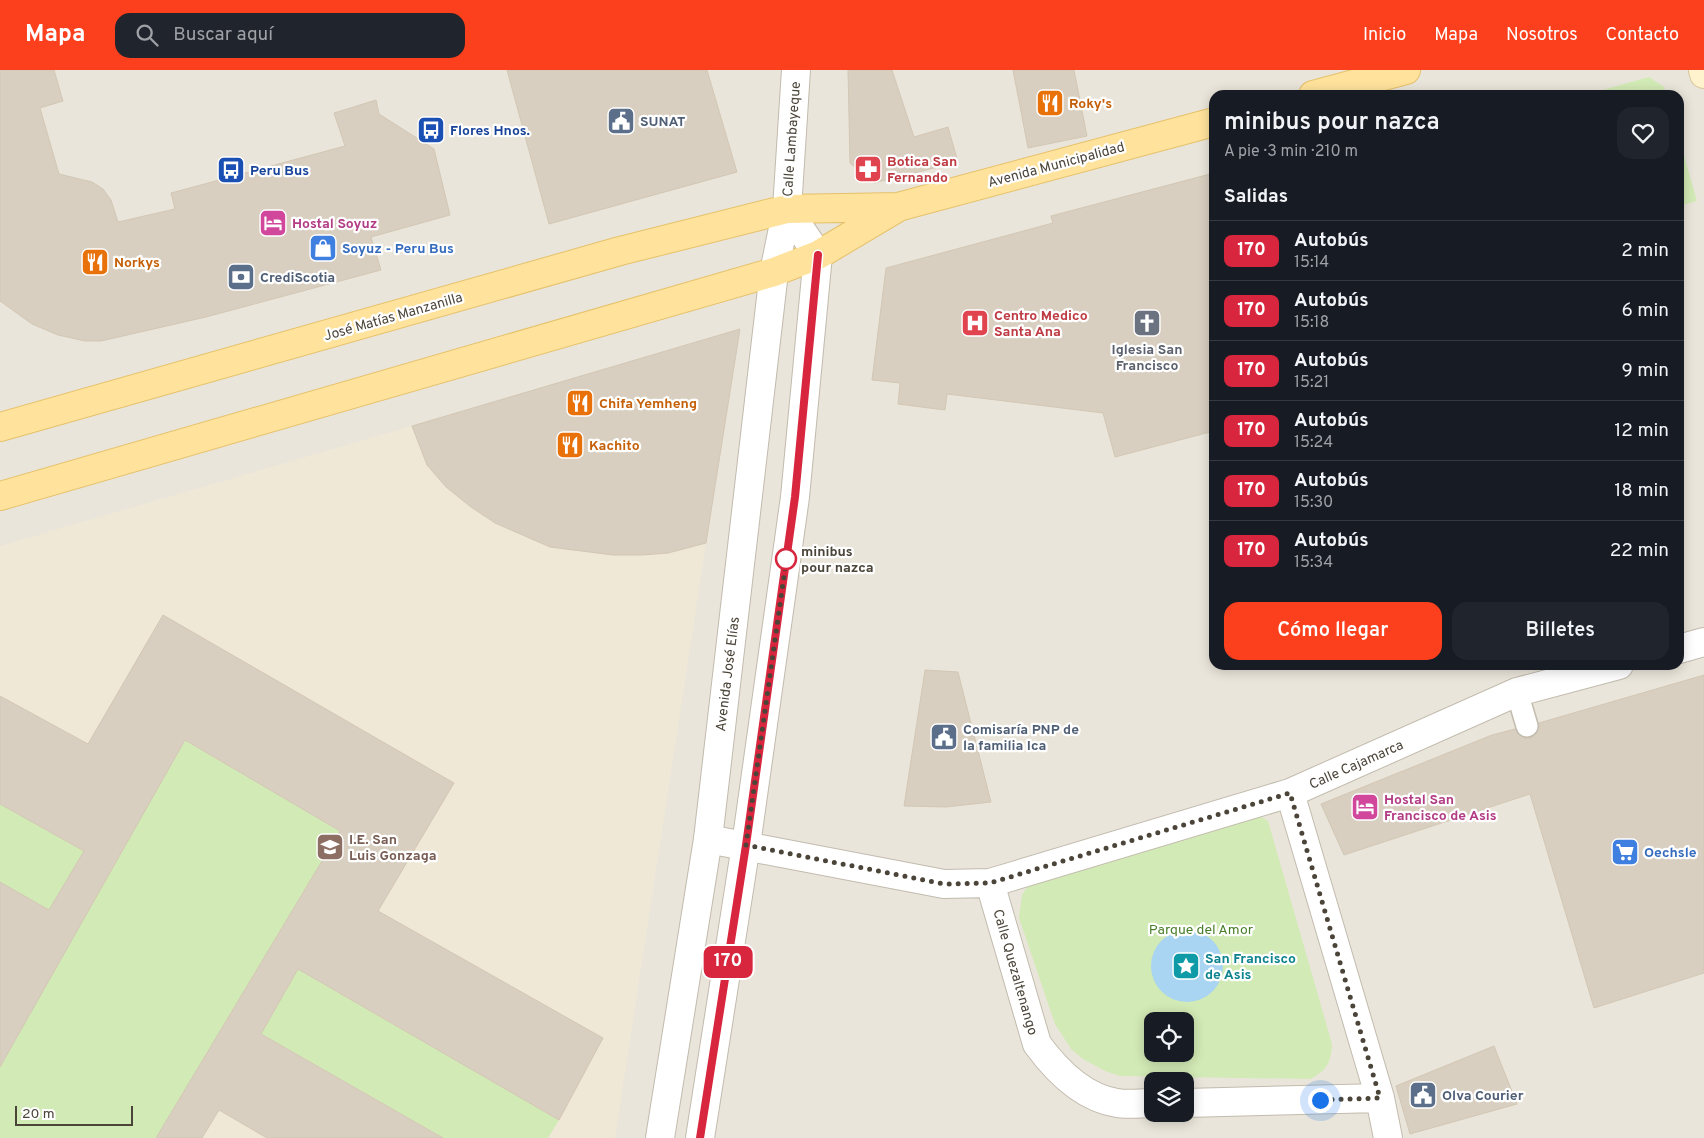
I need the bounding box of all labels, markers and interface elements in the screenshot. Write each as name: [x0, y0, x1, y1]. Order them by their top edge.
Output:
search box: [115, 13, 465, 58]
text: Mapa: [25, 20, 85, 50]
icon: search: [133, 21, 161, 49]
text: Buscar aquí: [173, 23, 273, 47]
text: Inicio: [1363, 24, 1406, 47]
text: Mapa: [1434, 24, 1478, 47]
text: Nosotros: [1506, 24, 1578, 47]
text: Contacto: [1606, 24, 1679, 47]
street label: Calle Lambayeque: [780, 81, 805, 197]
restaurant icon: Roky's: [1035, 88, 1065, 118]
place label: Roky's: [1069, 96, 1112, 113]
public building icon: SUNAT: [606, 106, 636, 136]
button: heart: [1617, 107, 1669, 159]
text: minibus pour nazca: [1224, 108, 1440, 138]
place label: SUNAT: [640, 114, 685, 131]
bus stop icon: Flores Hnos.: [416, 115, 446, 145]
place label: Flores Hnos.: [450, 123, 530, 140]
street label: Avenida Municipalidad: [986, 139, 1127, 192]
text: A pie · 3 min · 210 m: [1224, 142, 1358, 162]
pharmacy icon: Botica San Fernando: [853, 154, 883, 184]
place label: Botica San Fernando: [887, 154, 957, 187]
bus stop icon: Peru Bus: [216, 155, 246, 185]
place label: Peru Bus: [250, 163, 309, 180]
text: Salidas: [1224, 185, 1288, 209]
hotel icon: Hostal Soyuz: [258, 208, 288, 238]
place label: Hostal Soyuz: [292, 216, 377, 233]
text: Autobús: [1294, 229, 1369, 253]
shop icon: Soyuz - Peru Bus: [308, 233, 338, 263]
text: 170: [1237, 239, 1266, 262]
text: 2 min: [1621, 239, 1669, 263]
place label: Soyuz - Peru Bus: [342, 241, 454, 258]
restaurant icon: Norkys: [80, 247, 110, 277]
text: 15:14: [1294, 253, 1329, 273]
place label: Norkys: [114, 255, 160, 272]
bank icon: CrediScotia: [226, 262, 256, 292]
place label: CrediScotia: [260, 270, 335, 287]
street label: José Matías Manzanilla: [322, 289, 465, 345]
text: Autobús: [1294, 289, 1369, 313]
text: 170: [1237, 299, 1266, 322]
text: 6 min: [1622, 299, 1669, 323]
hospital icon: Centro Medico Santa Ana: [960, 308, 990, 338]
place label: Centro Medico Santa Ana: [994, 308, 1088, 341]
church icon: Iglesia San Francisco: [1132, 308, 1162, 338]
text: 15:18: [1294, 313, 1329, 333]
place label: Iglesia San Francisco: [1112, 342, 1182, 375]
text: Autobús: [1294, 349, 1369, 373]
text: 170: [1237, 359, 1266, 382]
text: 9 min: [1622, 359, 1669, 383]
text: 15:21: [1294, 373, 1329, 393]
restaurant icon: Chifa Yemheng: [565, 388, 595, 418]
place label: Chifa Yemheng: [599, 396, 697, 413]
text: Autobús: [1294, 409, 1369, 433]
text: 170: [1237, 419, 1266, 442]
text: 12 min: [1614, 419, 1669, 443]
restaurant icon: Kachito: [555, 430, 585, 460]
text: 15:24: [1294, 433, 1333, 453]
place label: Kachito: [589, 438, 640, 455]
text: Autobús: [1294, 469, 1369, 493]
text: 170: [1237, 479, 1266, 502]
text: 18 min: [1614, 479, 1669, 503]
text: 15:30: [1294, 493, 1333, 513]
text: Autobús: [1294, 529, 1369, 553]
text: 170: [1237, 539, 1266, 562]
text: 22 min: [1610, 539, 1669, 563]
place label: minibus pour nazca: [801, 544, 874, 577]
marker: minibus pour nazca: [775, 548, 797, 570]
text: 15:34: [1294, 553, 1333, 573]
button: Cómo llegar: [1224, 602, 1442, 660]
button: Billetes: [1452, 602, 1669, 660]
street label: Avenida José Elías: [713, 616, 744, 733]
public building icon: Comisaría PNP de la familia Ica: [929, 722, 959, 752]
place label: Comisaría PNP de la familia Ica: [963, 722, 1079, 755]
street label: Calle Cajamarca: [1307, 737, 1406, 794]
hotel icon: Hostal San Francisco de Asis: [1350, 792, 1380, 822]
place label: Hostal San Francisco de Asis: [1384, 792, 1497, 825]
school or university icon: I.E. San Luis Gonzaga: [315, 832, 345, 862]
place label: I.E. San Luis Gonzaga: [349, 832, 437, 865]
supermarket icon: Oechsle: [1610, 837, 1640, 867]
place label: Oechsle: [1644, 845, 1697, 862]
street label: Calle Quezaltenango: [988, 908, 1041, 1037]
park label: Parque del Amor: [1149, 922, 1254, 939]
line badge: 170: [699, 946, 757, 978]
text: 170: [714, 950, 742, 973]
place icon: San Francisco de Asis: [1171, 951, 1201, 981]
place label: San Francisco de Asis: [1205, 951, 1296, 984]
map controls: [1144, 1012, 1194, 1122]
button: locate: [1144, 1012, 1194, 1062]
button: layers: [1144, 1072, 1194, 1122]
public building icon: Olva Courier: [1408, 1080, 1438, 1110]
your location: [1308, 1088, 1333, 1113]
place label: Olva Courier: [1442, 1088, 1524, 1105]
scale bar: [15, 1103, 132, 1126]
text: 20 m: [22, 1106, 55, 1123]

